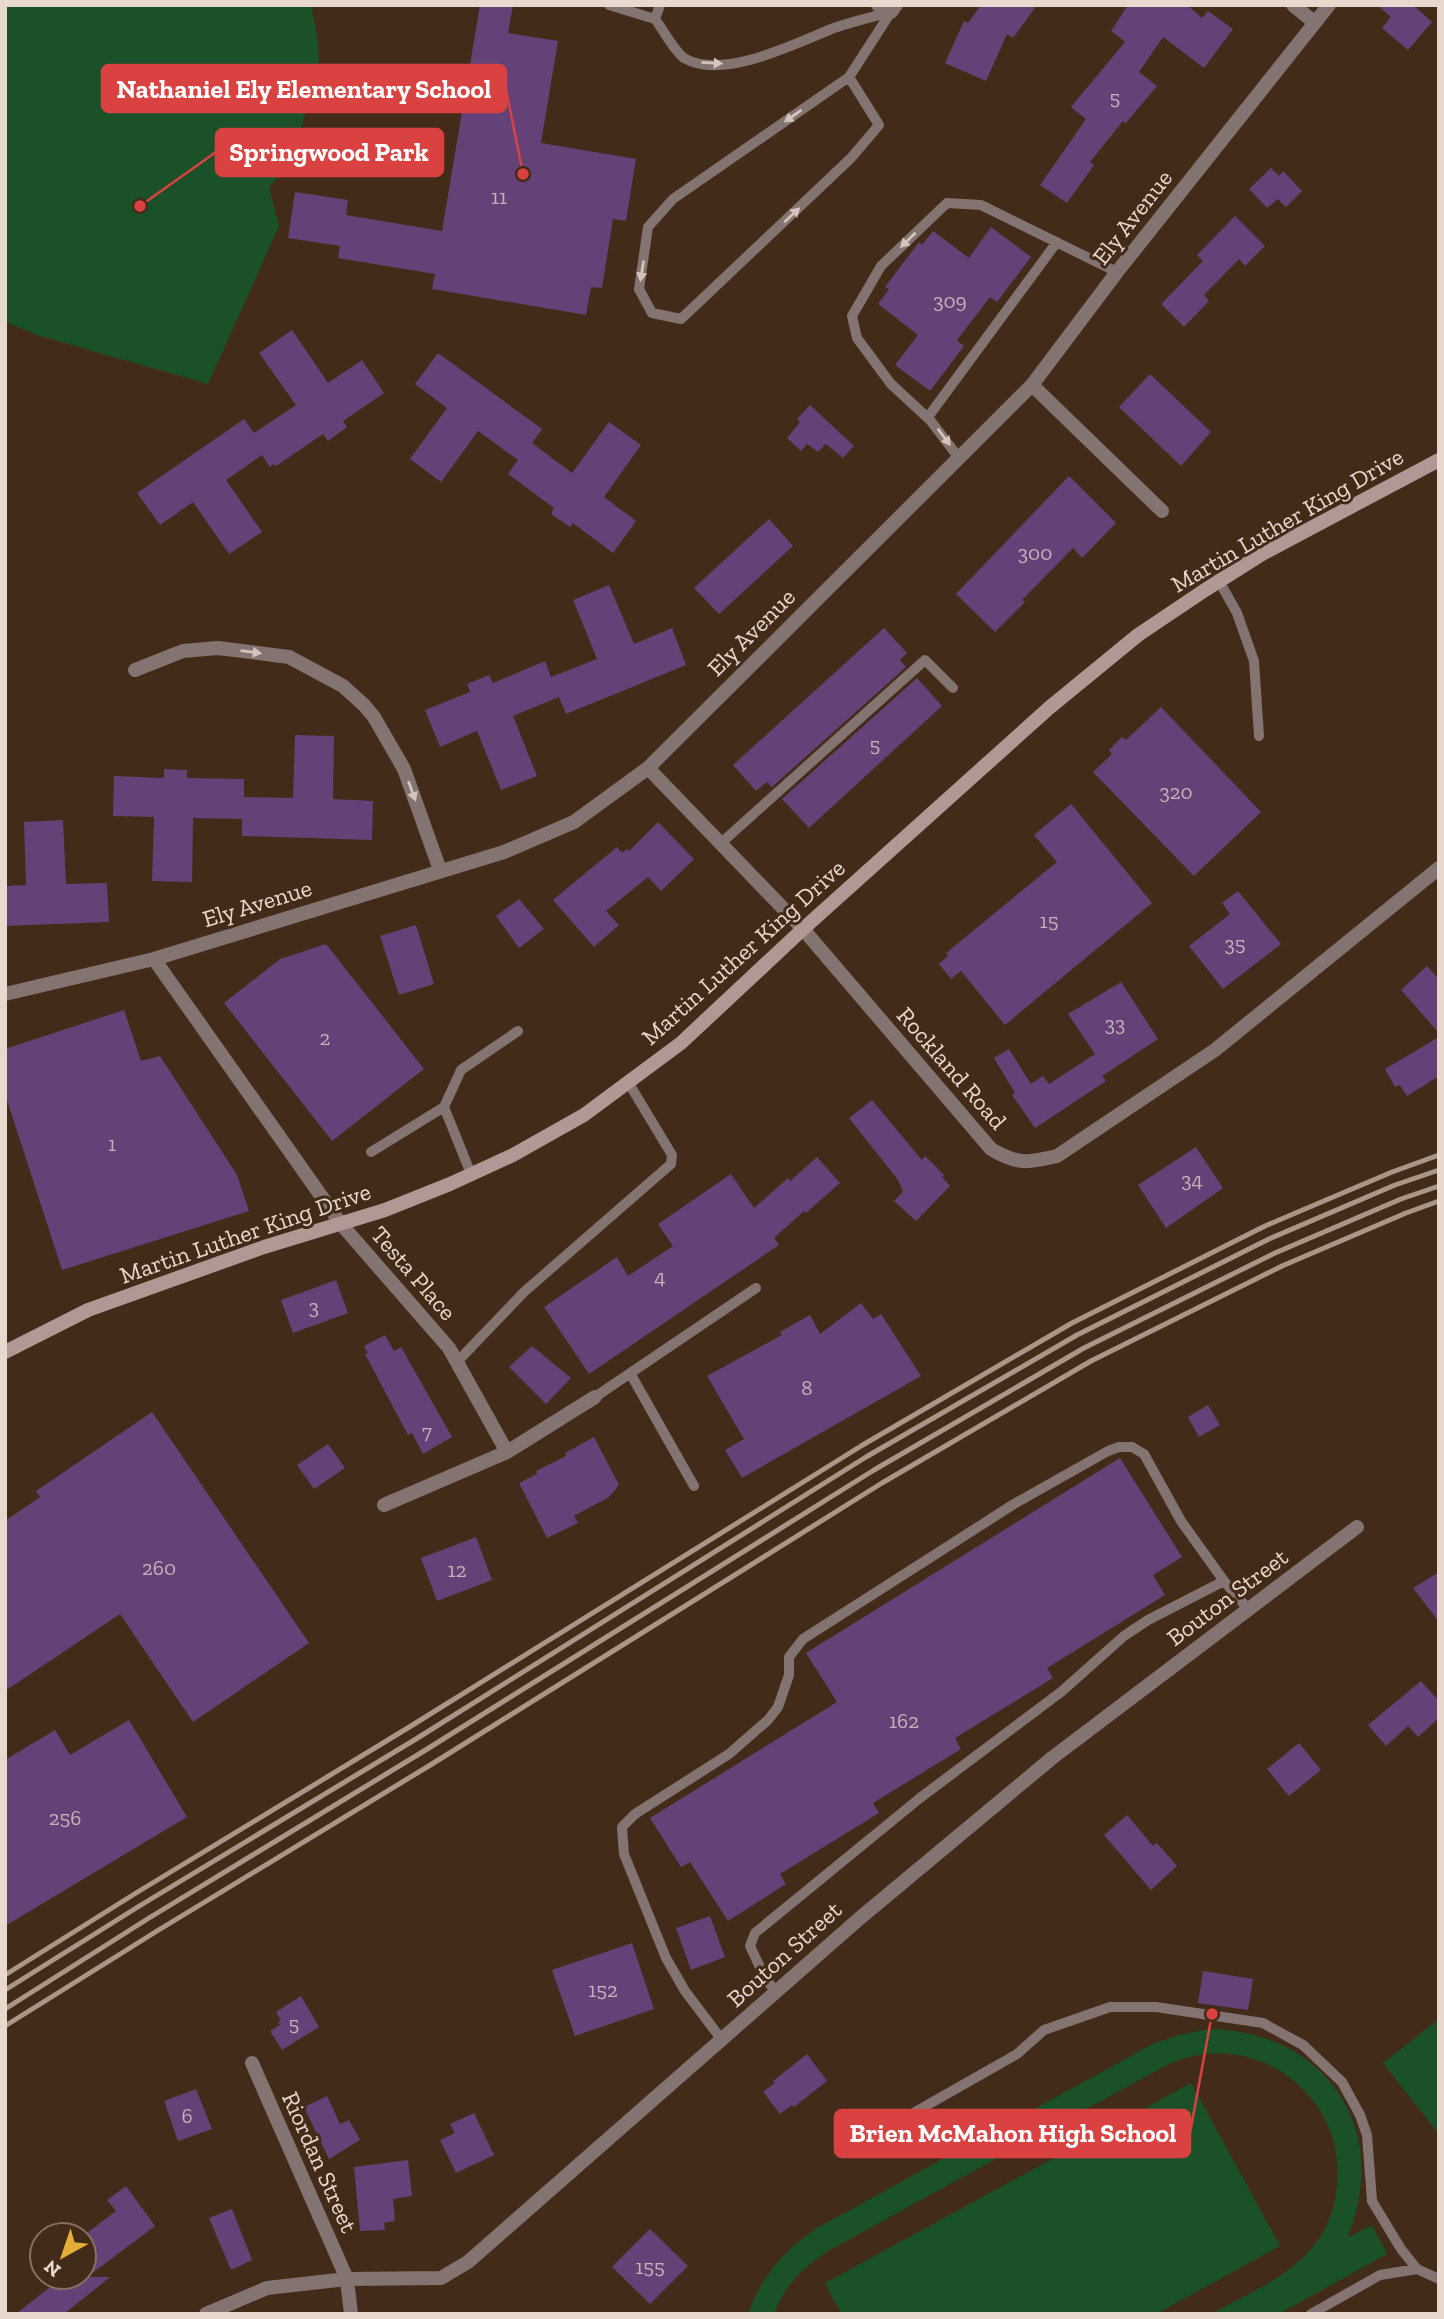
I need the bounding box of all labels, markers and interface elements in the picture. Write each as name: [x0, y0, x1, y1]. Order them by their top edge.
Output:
one-way arrow: [702, 58, 724, 69]
callout: Nathaniel Ely Elementary School: [102, 65, 506, 112]
text: Nathaniel Ely Elementary School: [117, 73, 491, 105]
house number: 5: [1110, 85, 1120, 110]
one-way arrow: [784, 109, 802, 123]
callout: Springwood Park: [216, 129, 443, 176]
text: Springwood Park: [229, 136, 429, 168]
street label: Ely Avenue: [1086, 164, 1178, 270]
house number: 11: [491, 184, 507, 209]
one-way arrow: [783, 206, 800, 223]
one-way arrow: [900, 232, 917, 249]
one-way arrow: [636, 260, 647, 282]
house number: 309: [933, 288, 967, 313]
one-way arrow: [936, 428, 951, 446]
street label: Martin Luther King Drive: [1166, 442, 1408, 598]
house number: 300: [1018, 540, 1052, 565]
street label: Ely Avenue: [701, 582, 801, 682]
one-way arrow: [240, 647, 262, 658]
house number: 5: [870, 732, 880, 757]
house number: 320: [1159, 779, 1193, 804]
one-way arrow: [407, 781, 418, 802]
street label: Martin Luther King Drive: [635, 853, 851, 1051]
street label: Ely Avenue: [199, 873, 315, 933]
house number: 15: [1040, 908, 1058, 933]
house number: 35: [1224, 931, 1246, 956]
street label: Rockland Road: [891, 1001, 1013, 1135]
house number: 33: [1105, 1011, 1125, 1036]
house number: 2: [320, 1025, 330, 1050]
house number: 1: [108, 1131, 116, 1156]
house number: 34: [1181, 1167, 1203, 1192]
street label: Martin Luther King Drive: [116, 1176, 374, 1290]
street label: Testa Place: [365, 1220, 463, 1326]
house number: 4: [654, 1264, 666, 1289]
house number: 3: [309, 1294, 319, 1319]
house number: 8: [801, 1375, 813, 1400]
house number: 7: [422, 1419, 432, 1444]
street label: Bouton Street: [1161, 1542, 1293, 1652]
house number: 260: [142, 1555, 176, 1580]
house number: 12: [448, 1557, 466, 1582]
house number: 162: [889, 1708, 919, 1733]
house number: 256: [49, 1805, 81, 1830]
street label: Bouton Street: [721, 1895, 847, 2013]
house number: 152: [588, 1977, 618, 2002]
house number: 5: [289, 2011, 299, 2036]
street label: Riordan Street: [276, 2087, 364, 2237]
house number: 6: [181, 2103, 193, 2128]
callout: Brien McMahon High School: [835, 2110, 1190, 2157]
text: Brien McMahon High School: [849, 2117, 1177, 2149]
north arrow: [28, 2221, 98, 2291]
house number: 155: [635, 2254, 665, 2279]
text: N: [39, 2255, 65, 2282]

